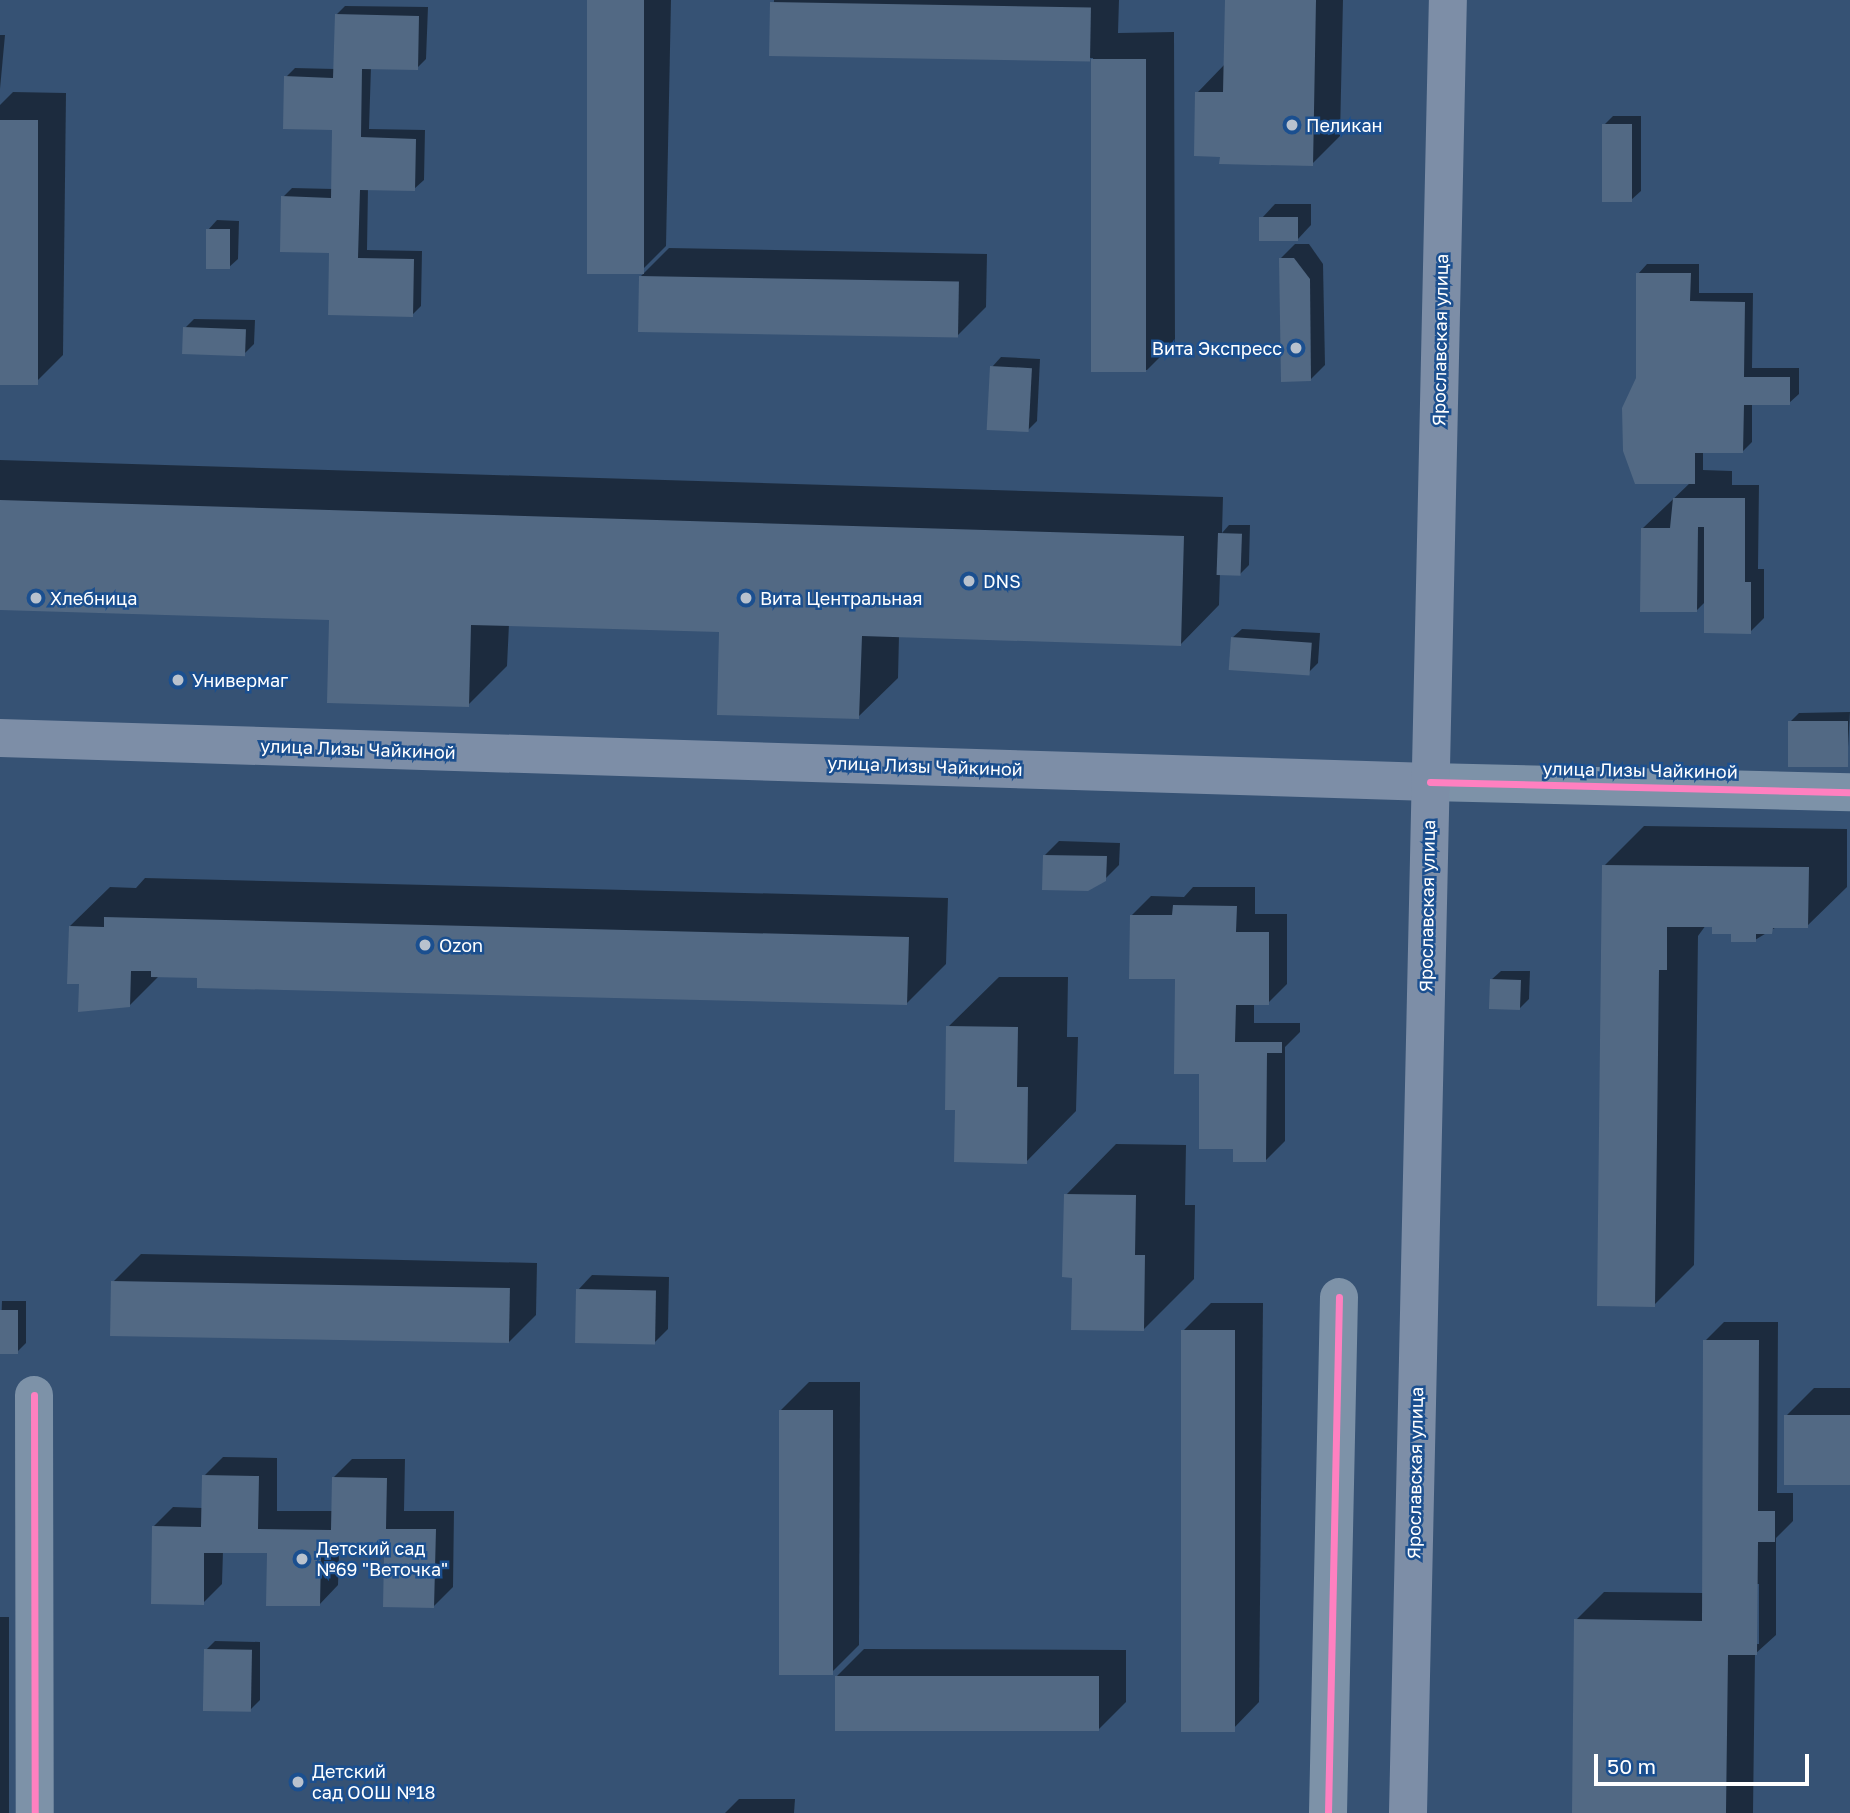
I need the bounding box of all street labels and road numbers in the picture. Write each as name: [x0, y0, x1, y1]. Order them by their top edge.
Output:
street label: Ярославская улица: [1428, 254, 1452, 426]
street label: улица Лизы Чайкиной: [260, 735, 456, 763]
street label: улица Лизы Чайкиной: [827, 752, 1023, 780]
street label: улица Лизы Чайкиной: [1542, 757, 1738, 783]
street label: Ярославская улица: [1415, 820, 1439, 992]
street label: Ярославская улица: [1403, 1387, 1427, 1559]

